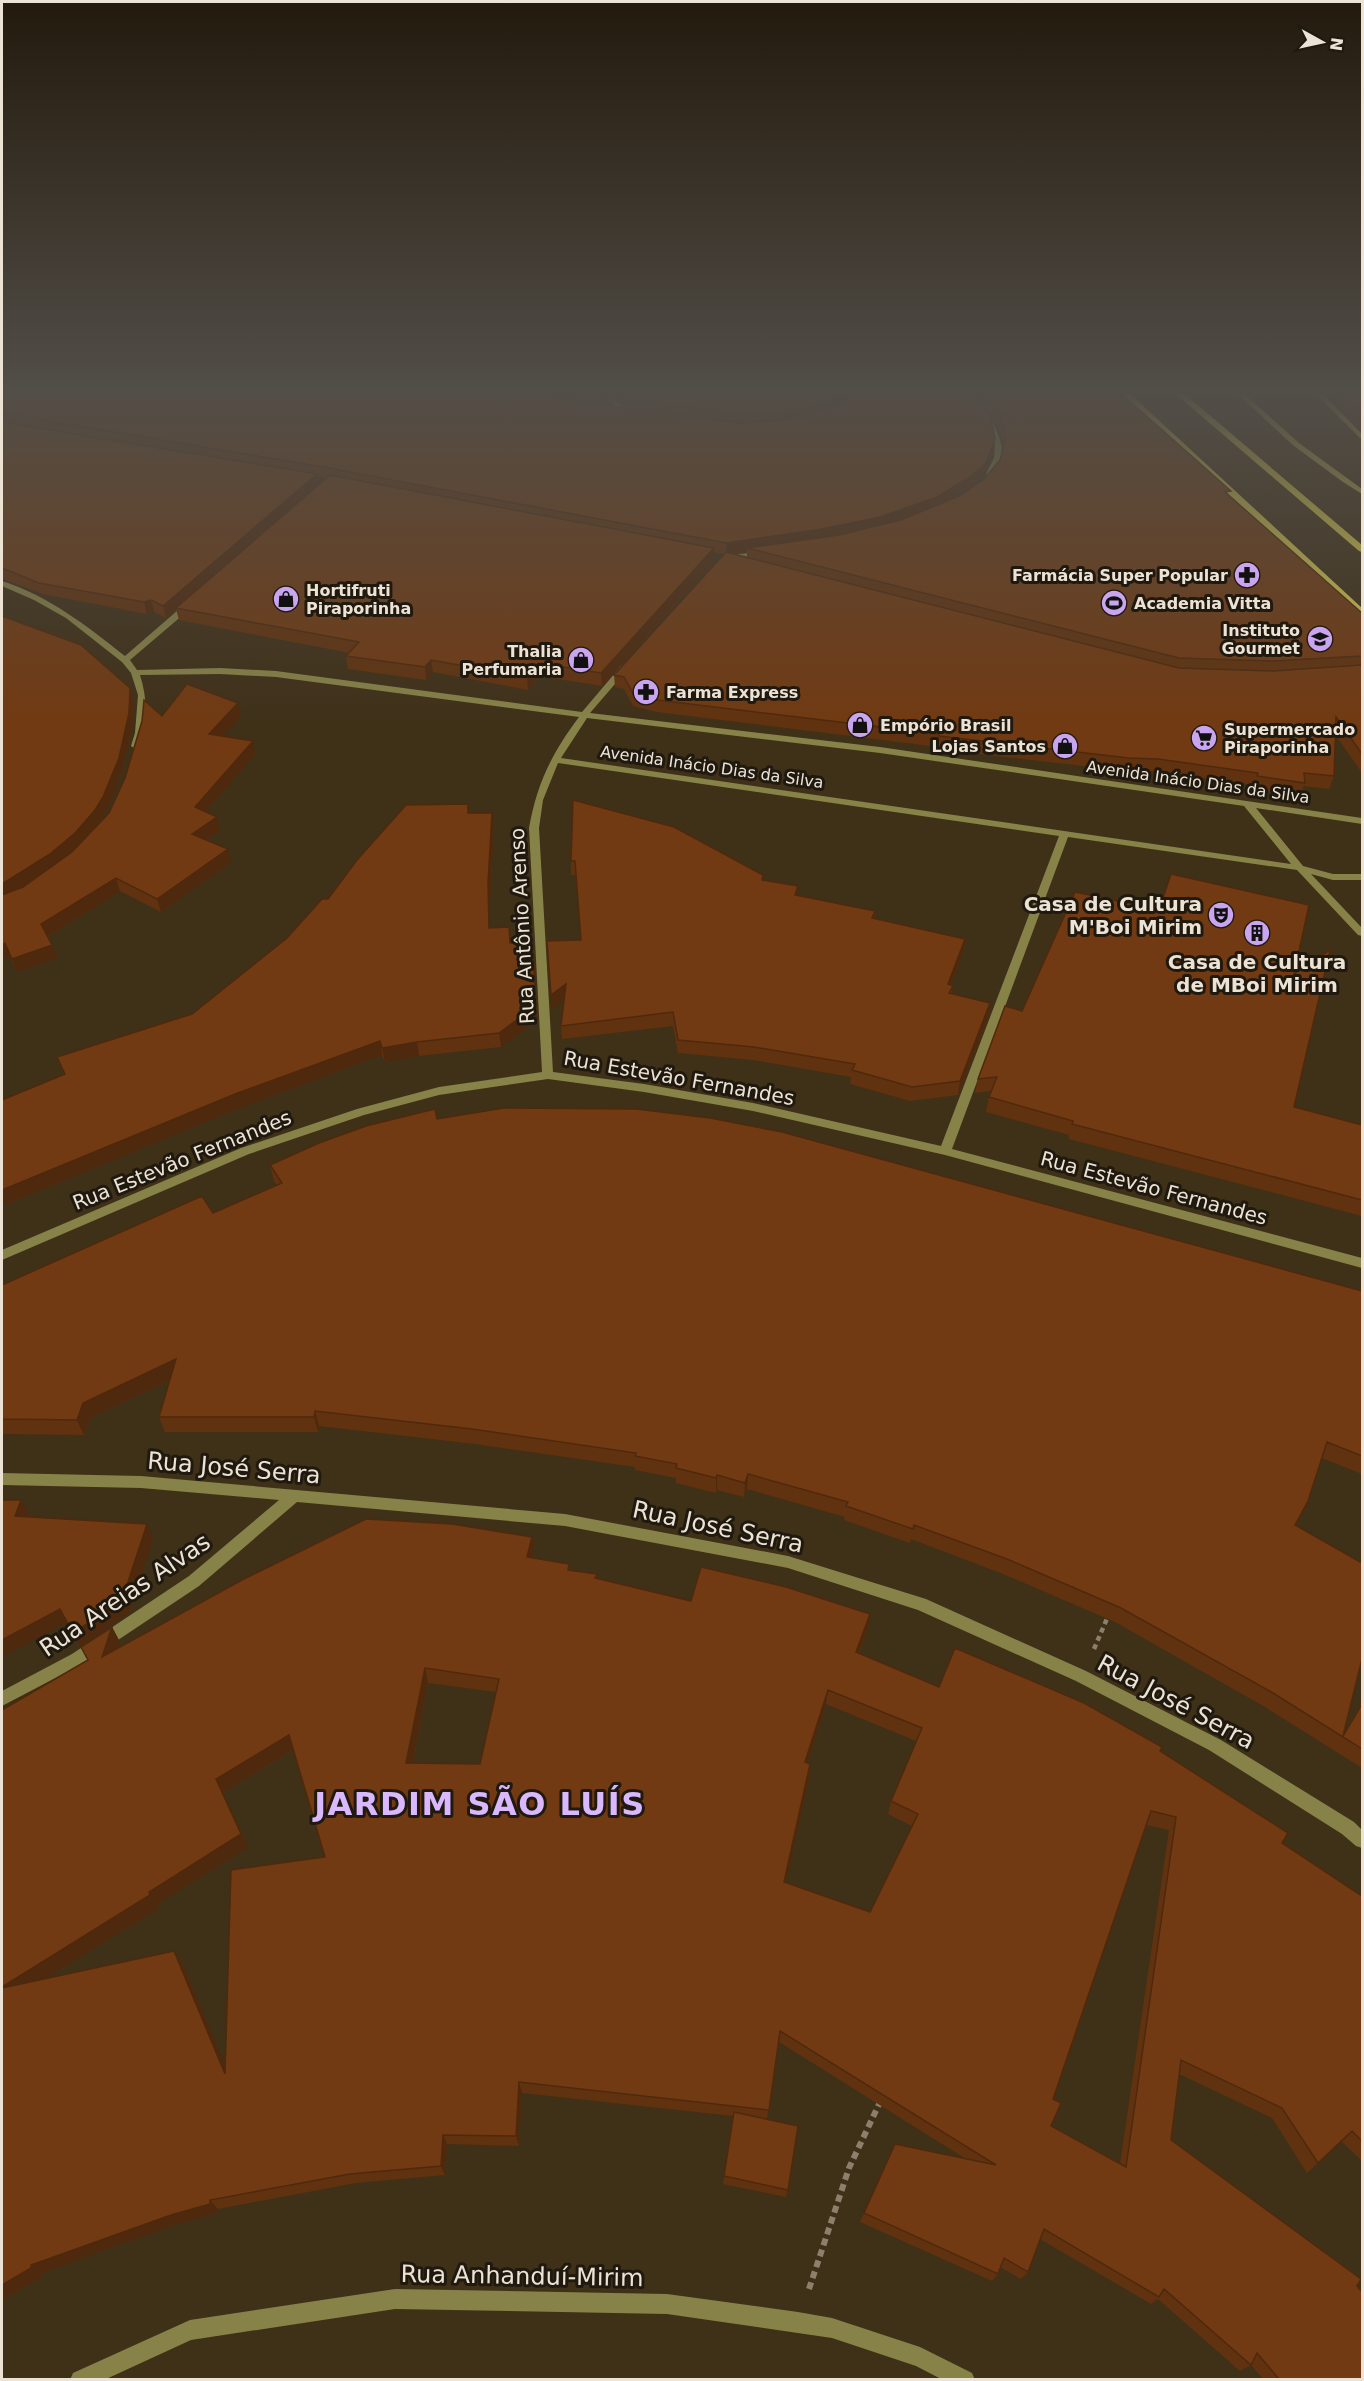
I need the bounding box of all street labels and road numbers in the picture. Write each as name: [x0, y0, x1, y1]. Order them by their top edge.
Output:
street label: Avenida Inácio Dias da Silva: [599, 742, 825, 792]
street label: Avenida Inácio Dias da Silva: [1085, 757, 1311, 807]
street label: Rua Antônio Arenso: [505, 827, 539, 1025]
street label: Rua Estevão Fernandes: [562, 1046, 796, 1110]
street label: Rua Estevão Fernandes: [69, 1105, 295, 1215]
street label: Rua Estevão Fernandes: [1038, 1146, 1270, 1230]
street label: Rua José Serra: [146, 1446, 322, 1490]
street label: Rua José Serra: [630, 1495, 806, 1559]
street label: Rua Areias Alvas: [34, 1528, 216, 1662]
street label: Rua José Serra: [1093, 1649, 1259, 1755]
street label: Rua Anhanduí-Mirim: [400, 2260, 644, 2292]

